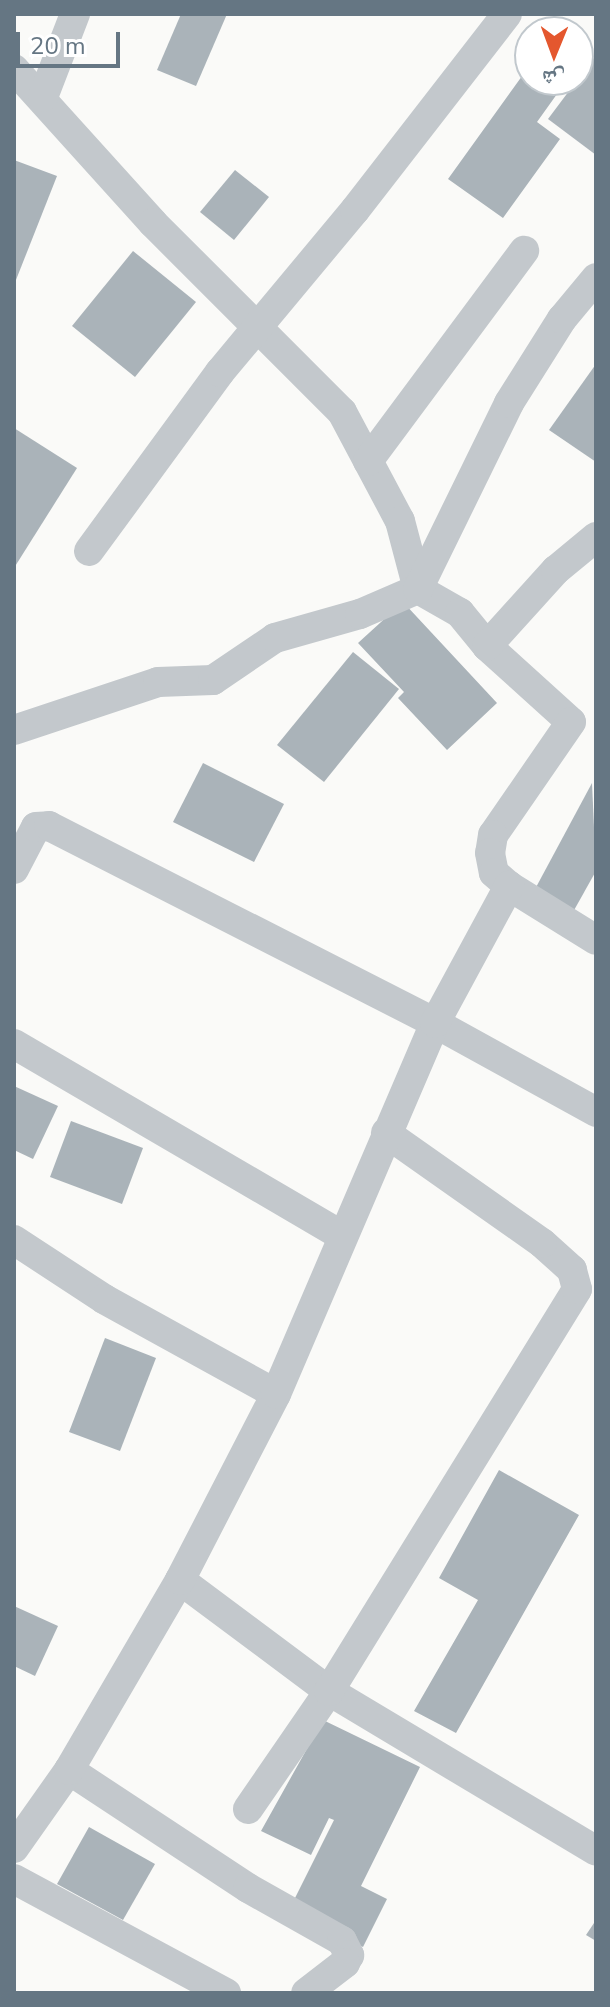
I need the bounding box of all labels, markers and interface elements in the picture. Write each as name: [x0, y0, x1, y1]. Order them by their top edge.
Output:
scale bar: [20, 16, 124, 66]
north arrow: [514, 16, 594, 96]
text: 20 m: [30, 30, 86, 62]
text: ش: [542, 63, 566, 93]

